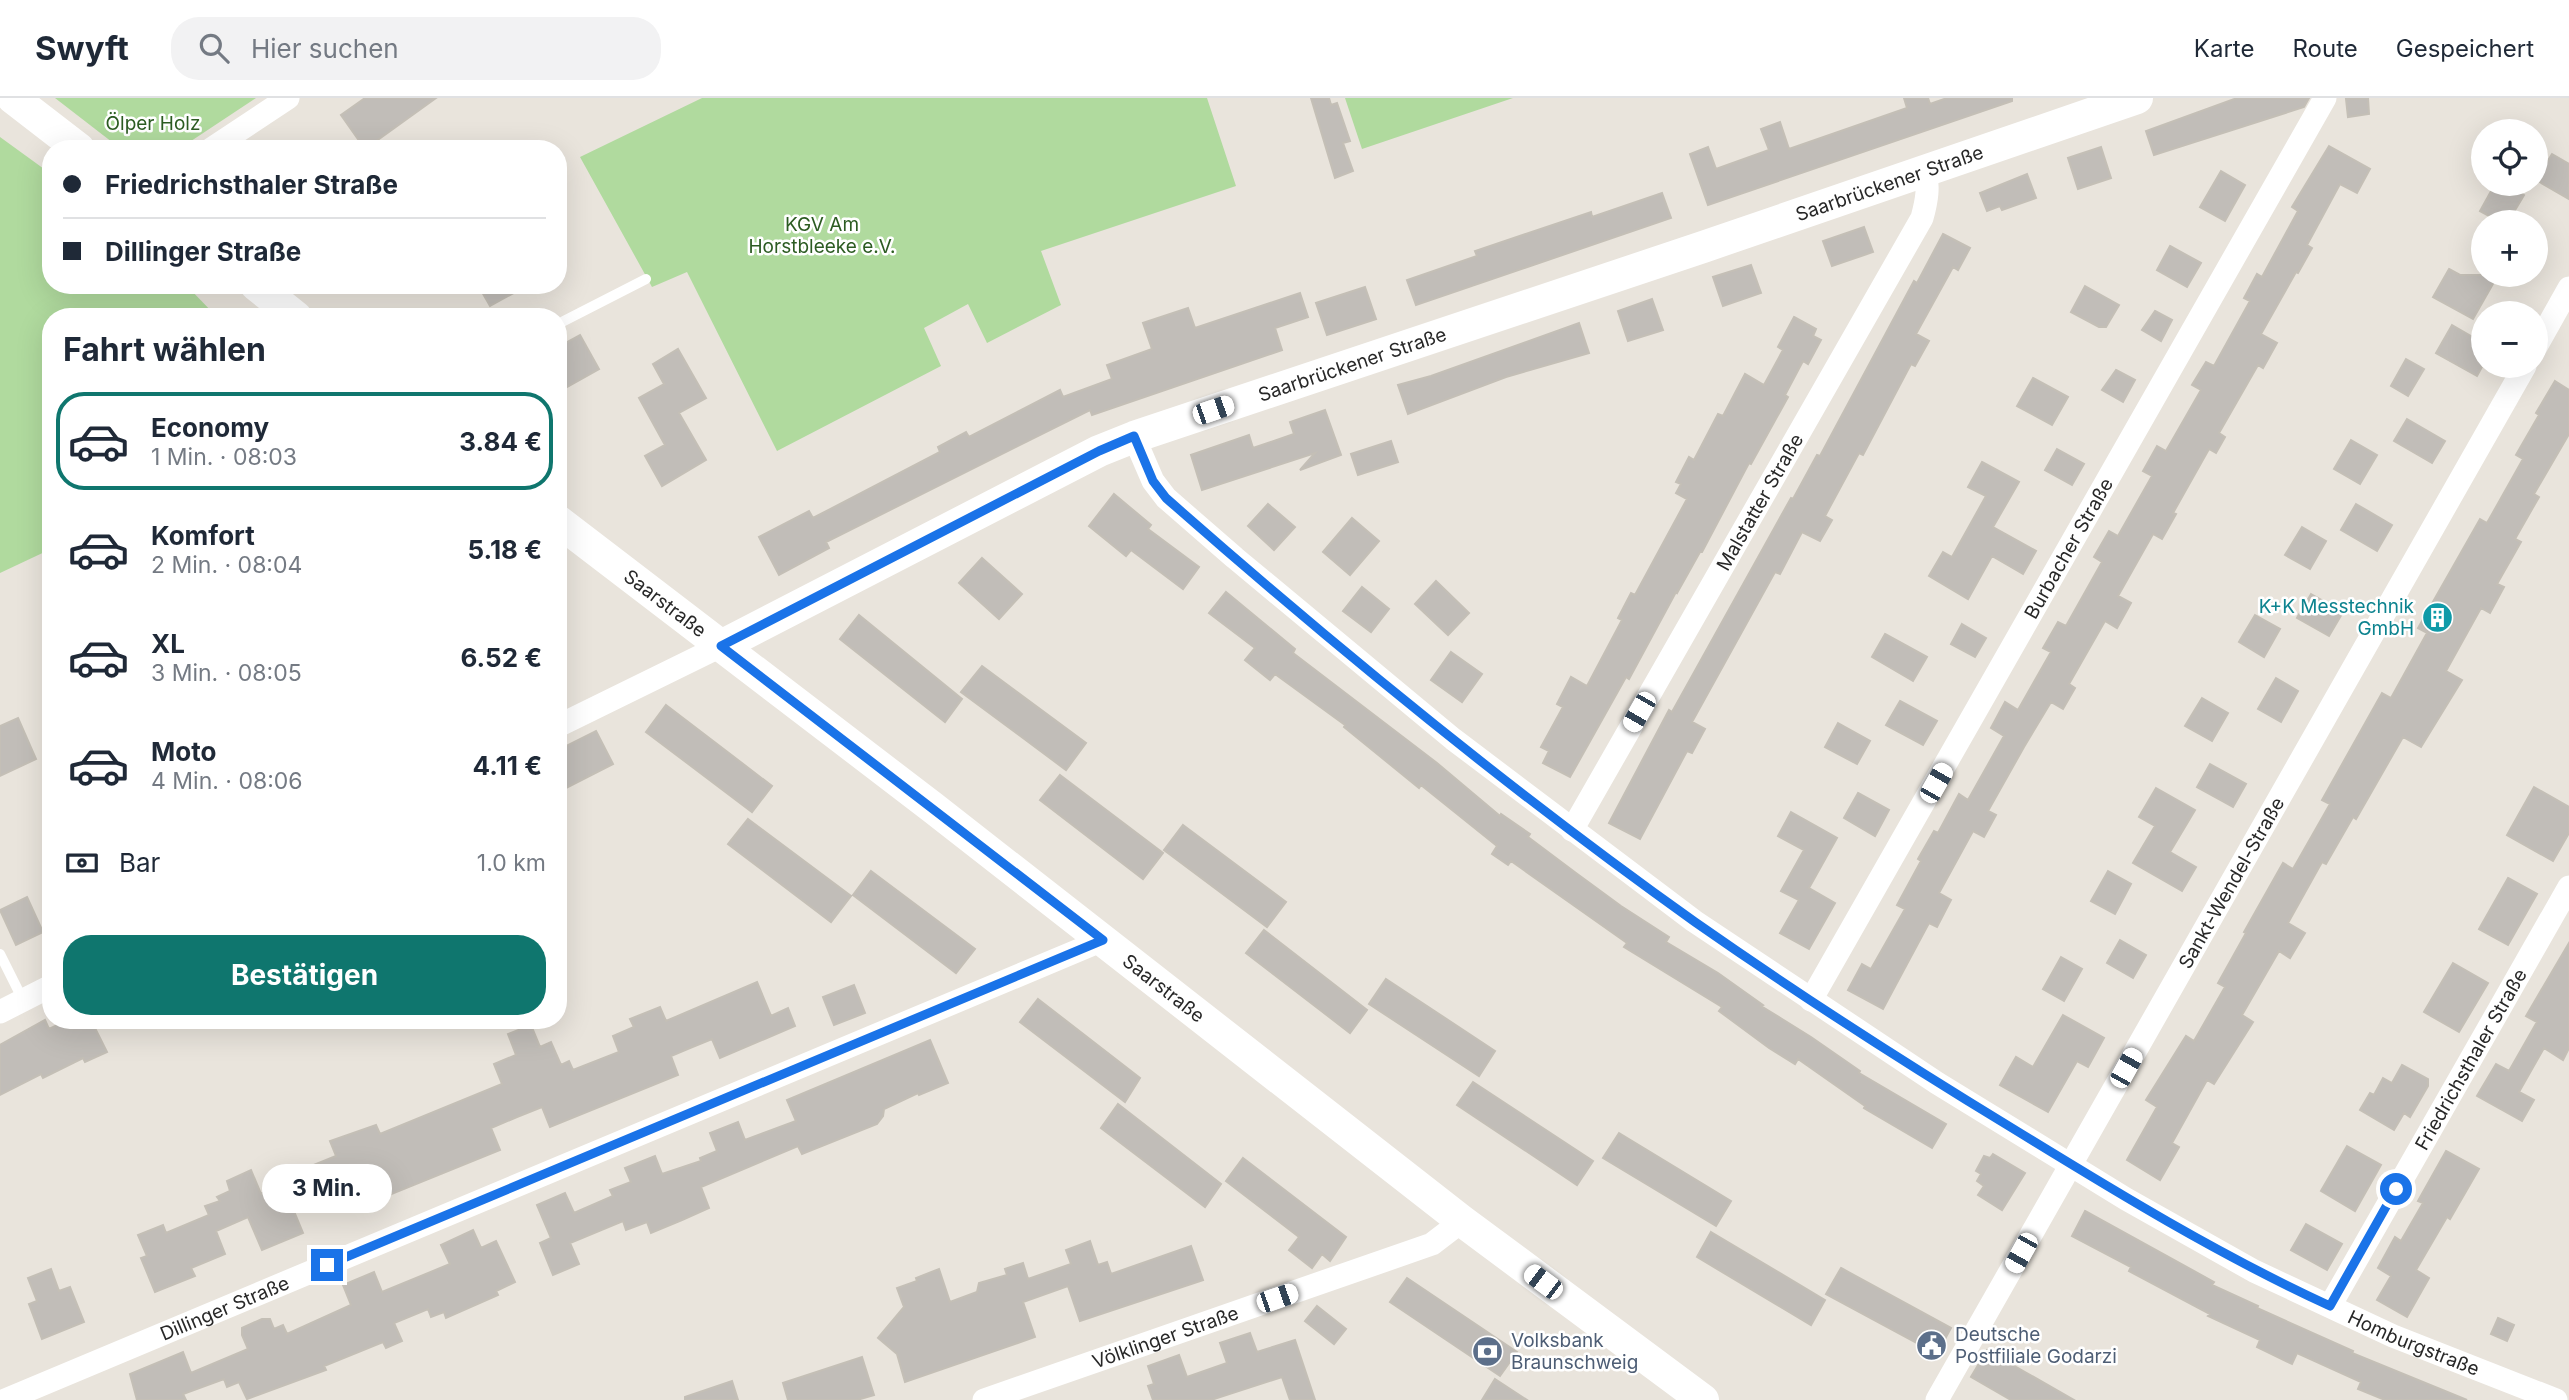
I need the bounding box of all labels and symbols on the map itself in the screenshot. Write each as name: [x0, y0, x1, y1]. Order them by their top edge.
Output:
park label: Ölper Holz: [106, 112, 200, 135]
street label: Saarbrückener Straße: [1793, 140, 1986, 226]
park label: KGV Am Horstbleeke e.V.: [748, 213, 896, 258]
street label: Saarbrückener Straße: [1255, 322, 1449, 406]
car: [1190, 393, 1237, 427]
street label: Malstatter Straße: [1711, 429, 1808, 574]
street label: Burbacher Straße: [2019, 474, 2118, 623]
street label: Saarstraße: [619, 564, 711, 642]
place label: K+K Messtechnik GmbH: [2259, 595, 2415, 640]
building icon: K+K Messtechnik GmbH: [2420, 600, 2454, 634]
car: [1620, 689, 1659, 735]
car: [1917, 760, 1956, 806]
street label: Sankt-Wendel-Straße: [2173, 793, 2289, 973]
street label: Saarstraße: [1118, 949, 1209, 1027]
street label: Friedrichsthaler Straße: [2410, 965, 2531, 1154]
car: [2107, 1045, 2146, 1091]
callout: 3 Min.: [262, 1164, 392, 1212]
route start: [2380, 1173, 2412, 1205]
car: [2002, 1230, 2041, 1276]
route end: [311, 1249, 343, 1281]
car: [1520, 1261, 1567, 1303]
street label: Dillinger Straße: [157, 1271, 292, 1345]
car: [1254, 1281, 1301, 1315]
street label: Völklinger Straße: [1089, 1301, 1242, 1373]
street label: Homburgstraße: [2344, 1305, 2483, 1380]
place label: Deutsche Postfiliale Godarzi: [1955, 1323, 2117, 1368]
public building icon: Deutsche Postfiliale Godarzi: [1915, 1328, 1949, 1362]
place label: Volksbank Braunschweig: [1511, 1329, 1638, 1374]
bank icon: Volksbank Braunschweig: [1471, 1334, 1505, 1368]

